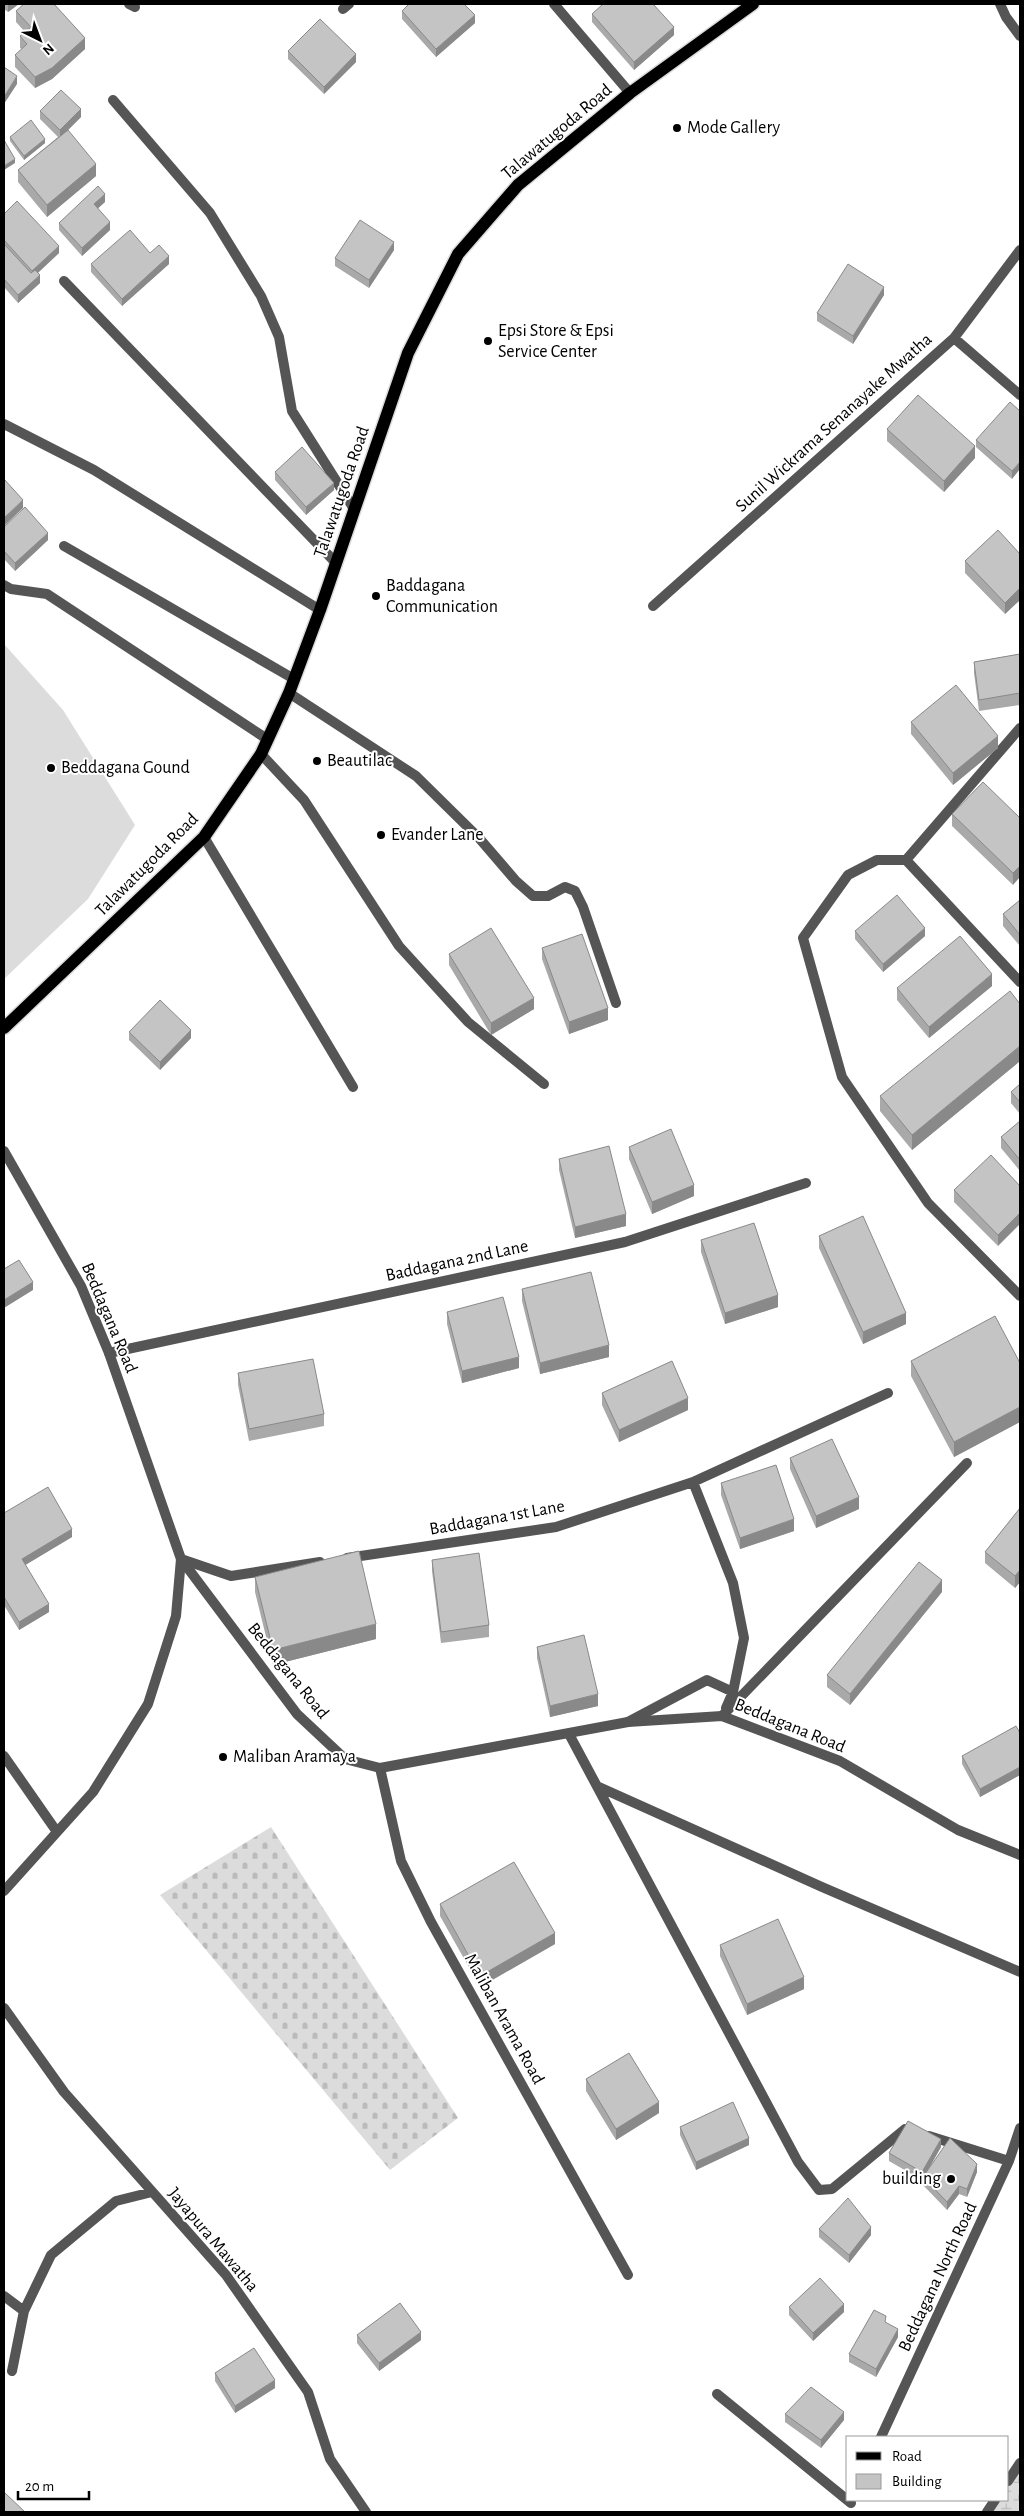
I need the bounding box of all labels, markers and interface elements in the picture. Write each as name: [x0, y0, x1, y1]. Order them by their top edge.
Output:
north arrow: [15, 15, 65, 65]
text: N: [40, 40, 56, 57]
street label: Talawatugoda Road: [499, 81, 615, 183]
place label: Mode Gallery: [687, 119, 780, 137]
marker: Mode Gallery: [671, 122, 683, 134]
place label: Epsi Store & Epsi Service Center: [498, 322, 614, 361]
street label: Sunil Wickrama Senanayake Mwatha: [732, 330, 936, 516]
marker: Epsi Store & Epsi Service Center: [482, 335, 494, 347]
street label: Talawatugoda Road: [311, 424, 373, 560]
place label: Baddagana Communication: [386, 577, 498, 616]
marker: Baddagana Communication: [370, 590, 382, 602]
place label: Beautilac: [327, 752, 392, 770]
marker: Beautilac: [311, 755, 323, 767]
place label: Beddagana Gound: [61, 759, 190, 777]
marker: Beddagana Gound: [45, 762, 57, 774]
street label: Talawatugoda Road: [92, 810, 202, 920]
place label: Evander Lane: [391, 826, 483, 844]
marker: Evander Lane: [375, 829, 387, 841]
street label: Baddagana 2nd Lane: [384, 1237, 530, 1285]
street label: Beddagana Road: [78, 1260, 140, 1376]
street label: Baddagana 1st Lane: [428, 1497, 566, 1539]
street label: Beddagana Road: [244, 1620, 332, 1722]
street label: Beddagana Road: [732, 1696, 848, 1756]
place label: Maliban Aramaya: [233, 1748, 356, 1766]
marker: Maliban Aramaya: [217, 1751, 229, 1763]
street label: Maliban Arama Road: [461, 1951, 547, 2087]
place label: building: [882, 2170, 941, 2188]
marker: building: [945, 2173, 957, 2185]
street label: Jayapura Mawatha: [164, 2185, 262, 2295]
street label: Beddagana North Road: [896, 2200, 980, 2354]
legend: [846, 2436, 1009, 2501]
text: Road: [892, 2449, 922, 2464]
scale bar: [18, 2468, 89, 2500]
text: Building: [892, 2474, 942, 2489]
text: 20 m: [25, 2479, 54, 2494]

